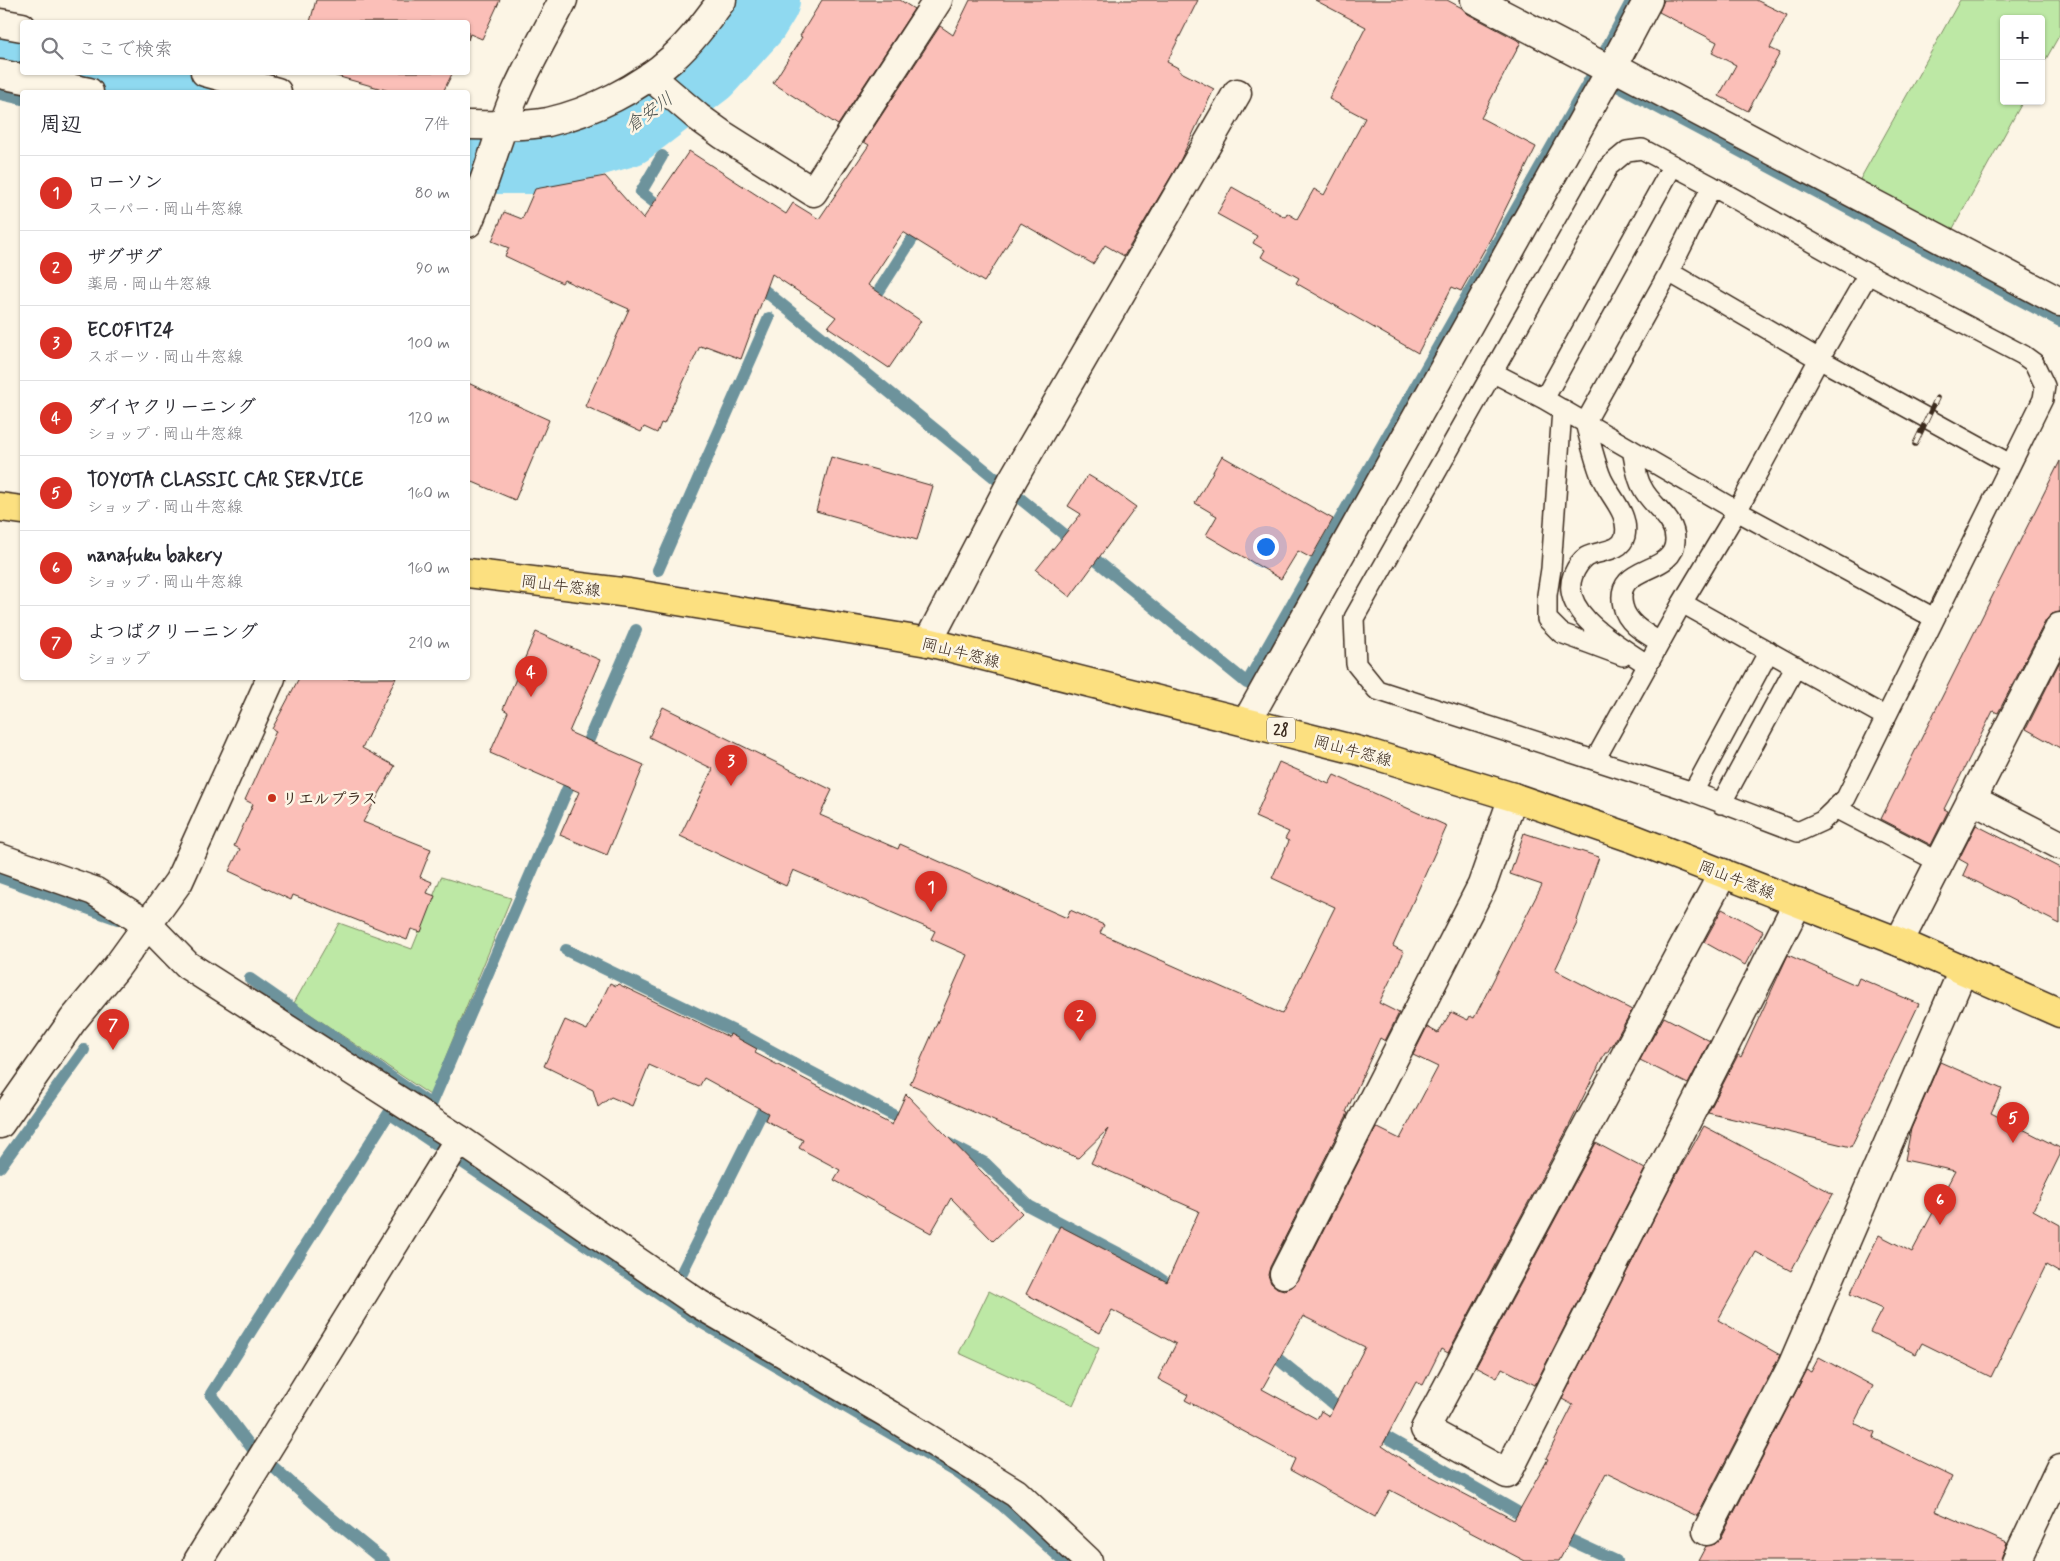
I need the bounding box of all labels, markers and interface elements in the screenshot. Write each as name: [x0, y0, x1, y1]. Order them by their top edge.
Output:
map controls: [2000, 15, 2045, 105]
button: +: [2000, 15, 2045, 60]
search box: [20, 20, 470, 75]
icon: search: [38, 34, 66, 62]
text: ここで検索: [78, 37, 173, 62]
button: −: [2000, 60, 2045, 105]
water label: 倉安川: [621, 87, 678, 138]
text: 周辺: [40, 111, 82, 139]
text: 7件: [424, 114, 450, 135]
text: ローソン: [87, 170, 163, 195]
text: 1: [52, 183, 60, 204]
text: 80 m: [415, 183, 450, 204]
text: スーパー · 岡山牛窓線: [87, 199, 243, 220]
text: ザグザグ: [87, 245, 162, 270]
text: 2: [52, 258, 60, 279]
text: 90 m: [416, 258, 450, 279]
text: 薬局 · 岡山牛窓線: [87, 274, 211, 295]
text: ECOFIT24: [87, 318, 174, 343]
text: 3: [52, 333, 60, 354]
text: 100 m: [407, 333, 450, 354]
text: スポーツ · 岡山牛窓線: [87, 347, 243, 368]
text: ダイヤクリーニング: [87, 395, 256, 420]
text: 4: [51, 408, 61, 429]
text: 120 m: [408, 408, 450, 429]
text: ショップ · 岡山牛窓線: [87, 424, 243, 445]
text: TOYOTA CLASSIC CAR SERVICE: [87, 468, 363, 493]
text: 5: [51, 483, 61, 504]
text: 160 m: [407, 483, 450, 504]
text: ショップ · 岡山牛窓線: [87, 497, 243, 518]
your location: [1253, 534, 1279, 560]
text: nanafuku bakery: [87, 543, 223, 568]
text: 6: [52, 558, 60, 579]
text: 160 m: [407, 558, 450, 579]
street label: 岡山牛窓線: [520, 571, 602, 602]
text: ショップ · 岡山牛窓線: [87, 572, 243, 593]
text: よつばクリーニング: [87, 620, 258, 645]
text: 7: [51, 633, 61, 654]
text: 210 m: [409, 633, 450, 654]
street label: 岡山牛窓線: [919, 634, 1002, 673]
text: ショップ: [87, 649, 150, 670]
pin: 4: [515, 656, 547, 697]
road number: 28: [1267, 718, 1295, 742]
street label: 岡山牛窓線: [1311, 731, 1394, 772]
pin: 3: [715, 745, 747, 786]
place label: リエルプラス: [282, 789, 378, 810]
marker: リエルプラス: [266, 792, 278, 804]
street label: 岡山牛窓線: [1695, 856, 1778, 905]
pin: 1: [915, 871, 947, 912]
pin: 2: [1064, 1000, 1096, 1041]
pin: 7: [97, 1009, 129, 1050]
pin: 5: [1997, 1102, 2029, 1143]
pin: 6: [1924, 1184, 1956, 1225]

